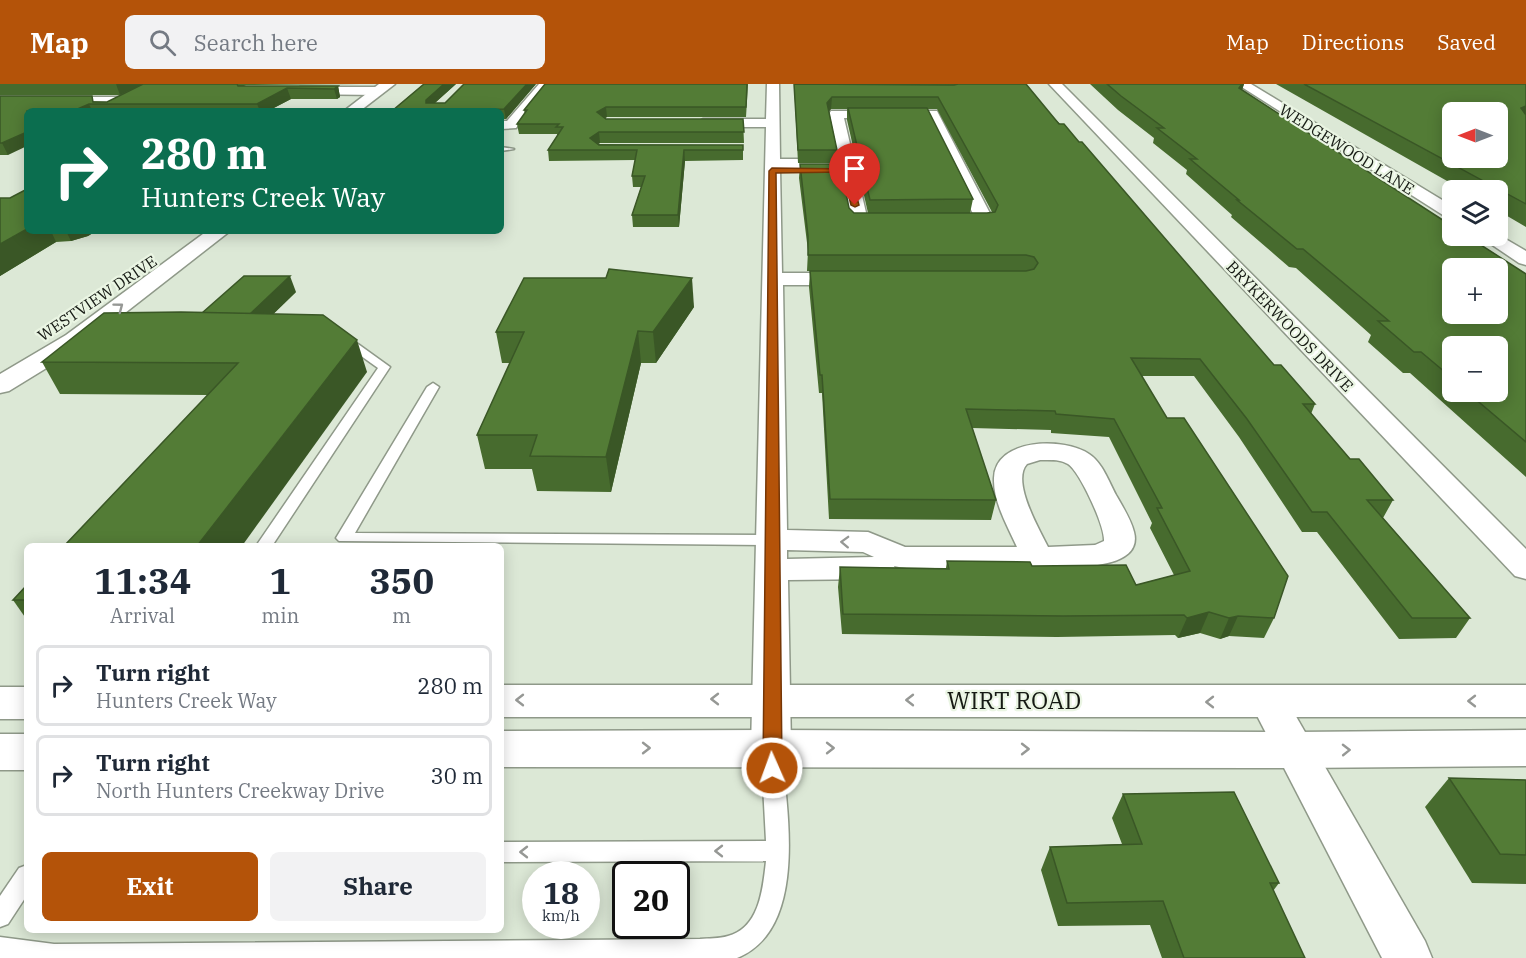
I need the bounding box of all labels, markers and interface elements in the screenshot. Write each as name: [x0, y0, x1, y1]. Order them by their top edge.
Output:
search box: [125, 15, 545, 69]
text: Map: [30, 24, 89, 61]
icon: search: [146, 26, 179, 59]
text: Search here: [194, 28, 318, 57]
text: Map: [1226, 28, 1269, 56]
text: Directions: [1302, 28, 1404, 56]
text: Saved: [1437, 28, 1496, 56]
street label: WEDGEWOOD LANE: [1276, 99, 1418, 199]
north arrow: [1442, 102, 1508, 168]
map controls: [1442, 102, 1508, 402]
text: 280 m: [141, 126, 267, 181]
icon: right: [42, 132, 120, 210]
pin: [829, 143, 880, 205]
icon: arrive: [838, 152, 871, 185]
text: Hunters Creek Way: [141, 179, 385, 214]
button: layers: [1442, 180, 1508, 246]
street label: WESTVIEW DRIVE: [33, 251, 161, 345]
street label: BRYKERWOODS DRIVE: [1222, 256, 1358, 396]
button: +: [1442, 258, 1508, 324]
one-way arrow: [113, 303, 124, 314]
button: −: [1442, 336, 1508, 402]
one-way arrow: [840, 536, 849, 548]
text: 11:34: [94, 557, 191, 604]
text: 1: [269, 557, 291, 604]
text: 350: [369, 557, 434, 604]
text: Arrival: [110, 602, 175, 629]
text: min: [261, 602, 299, 629]
text: m: [392, 602, 411, 629]
text: Turn right: [96, 658, 210, 687]
icon: right: [45, 669, 78, 702]
text: 280 m: [417, 671, 483, 700]
street label: WIRT ROAD: [947, 684, 1081, 716]
text: Hunters Creek Way: [96, 687, 277, 714]
one-way arrow: [711, 693, 720, 705]
one-way arrow: [516, 694, 525, 707]
one-way arrow: [906, 694, 915, 706]
one-way arrow: [1468, 695, 1477, 707]
one-way arrow: [1206, 696, 1215, 708]
position arrow: [740, 736, 804, 800]
one-way arrow: [642, 742, 651, 754]
one-way arrow: [825, 742, 834, 754]
one-way arrow: [1020, 743, 1029, 755]
one-way arrow: [1341, 743, 1350, 756]
text: Turn right: [96, 748, 210, 777]
icon: right: [45, 759, 78, 792]
text: 30 m: [431, 761, 483, 790]
text: North Hunters Creekway Drive: [96, 777, 384, 804]
one-way arrow: [715, 845, 724, 857]
one-way arrow: [520, 846, 529, 858]
button: Exit: [42, 852, 258, 921]
button: Share: [270, 852, 486, 921]
speed limit sign: 20: [612, 861, 690, 939]
text: 18: [543, 873, 579, 912]
text: km/h: [542, 906, 580, 925]

